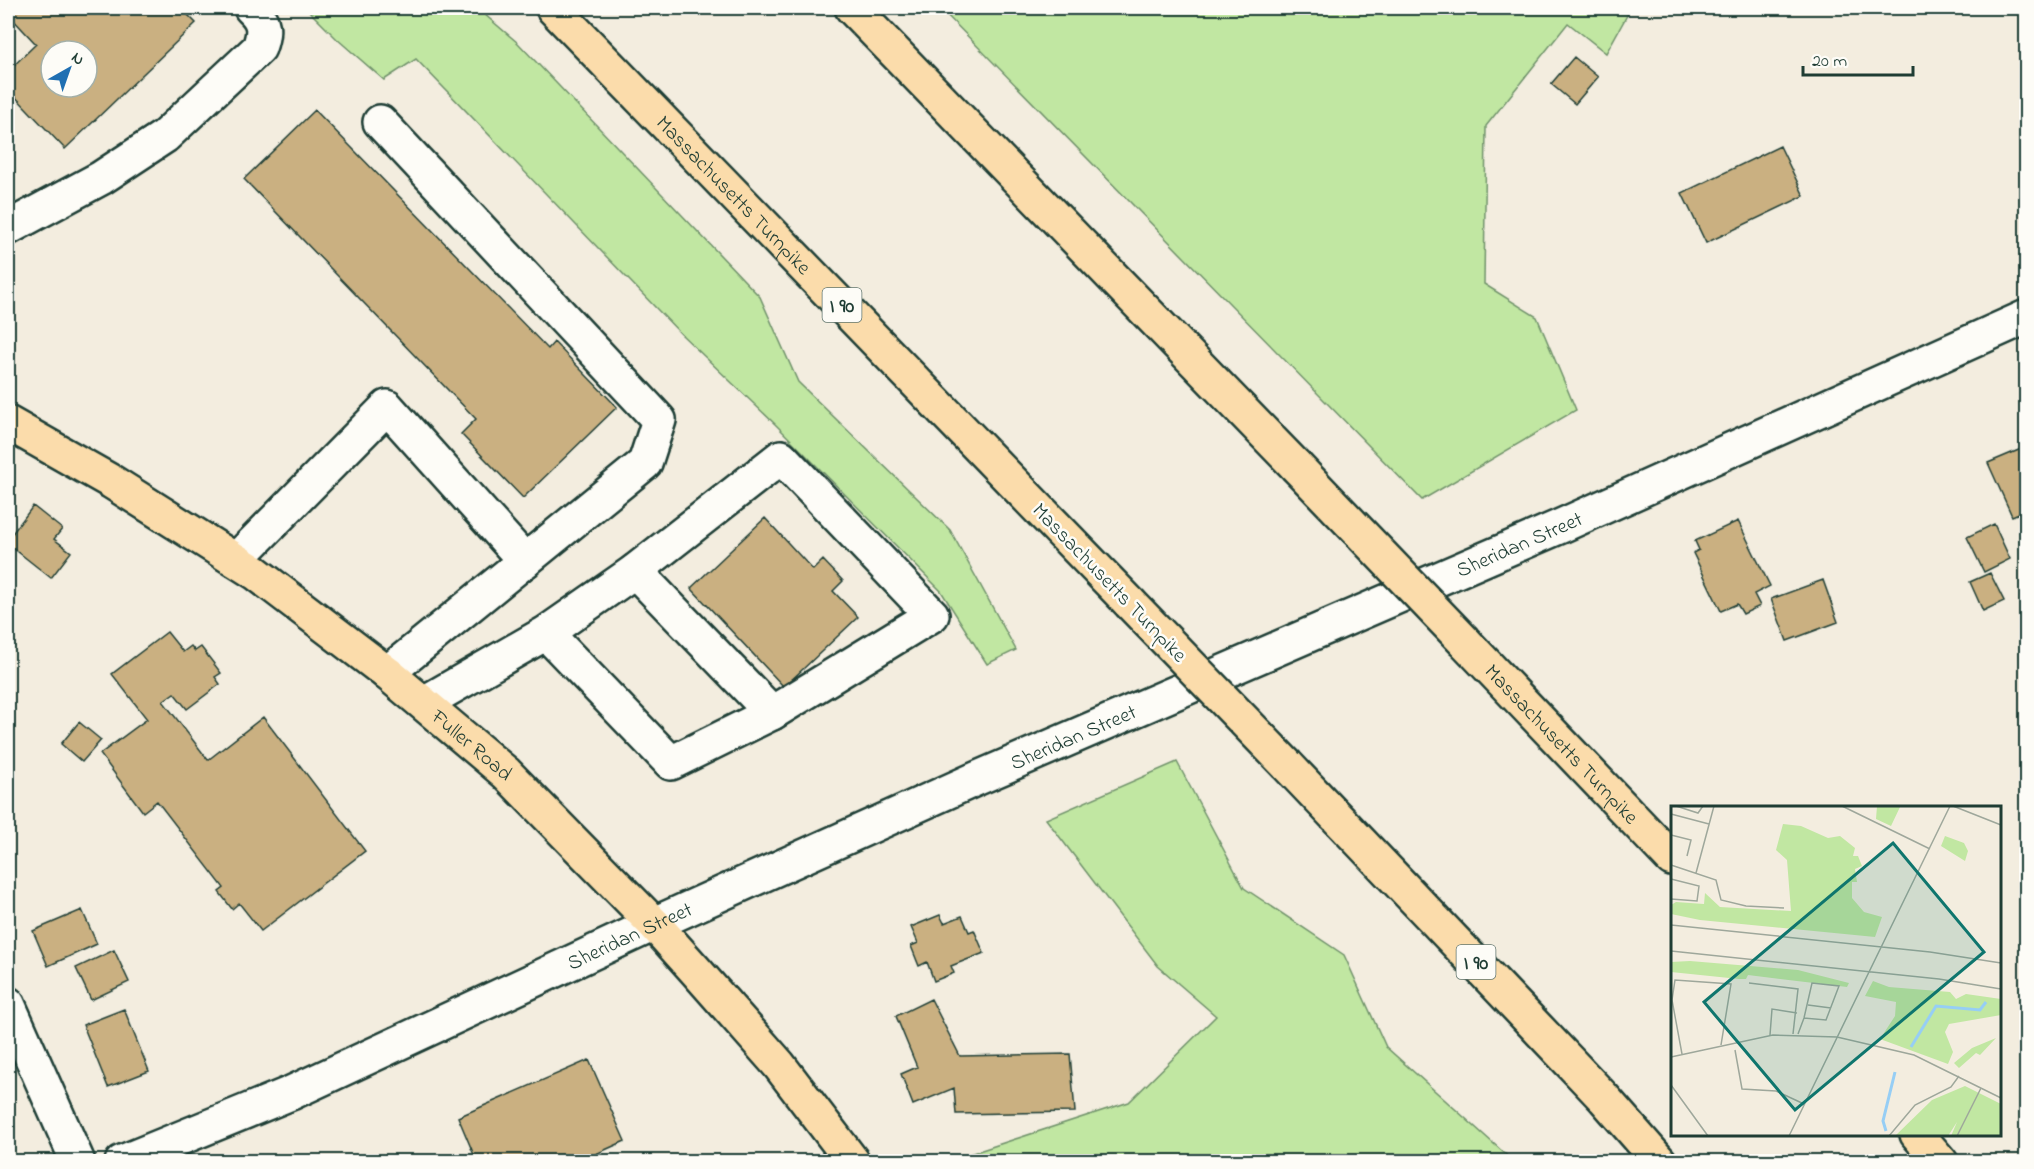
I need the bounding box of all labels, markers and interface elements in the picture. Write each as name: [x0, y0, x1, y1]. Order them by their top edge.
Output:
north arrow: [39, 39, 99, 99]
scale bar: [1803, 39, 1912, 77]
text: N: [66, 46, 89, 72]
text: 20 m: [1812, 49, 1847, 75]
street label: Massachusetts Turnpike: [648, 110, 817, 283]
road number: I 90: [822, 288, 862, 322]
street label: Massachusetts Turnpike: [1024, 497, 1193, 670]
street label: Sheridan Street: [1452, 505, 1588, 586]
street label: Massachusetts Turnpike: [1477, 658, 1645, 832]
street label: Sheridan Street: [1006, 698, 1142, 779]
street label: Fuller Road: [423, 702, 518, 789]
inset map: [1671, 806, 2001, 1136]
street label: Sheridan Street: [563, 896, 698, 979]
road number: I 90: [1456, 945, 1496, 979]

